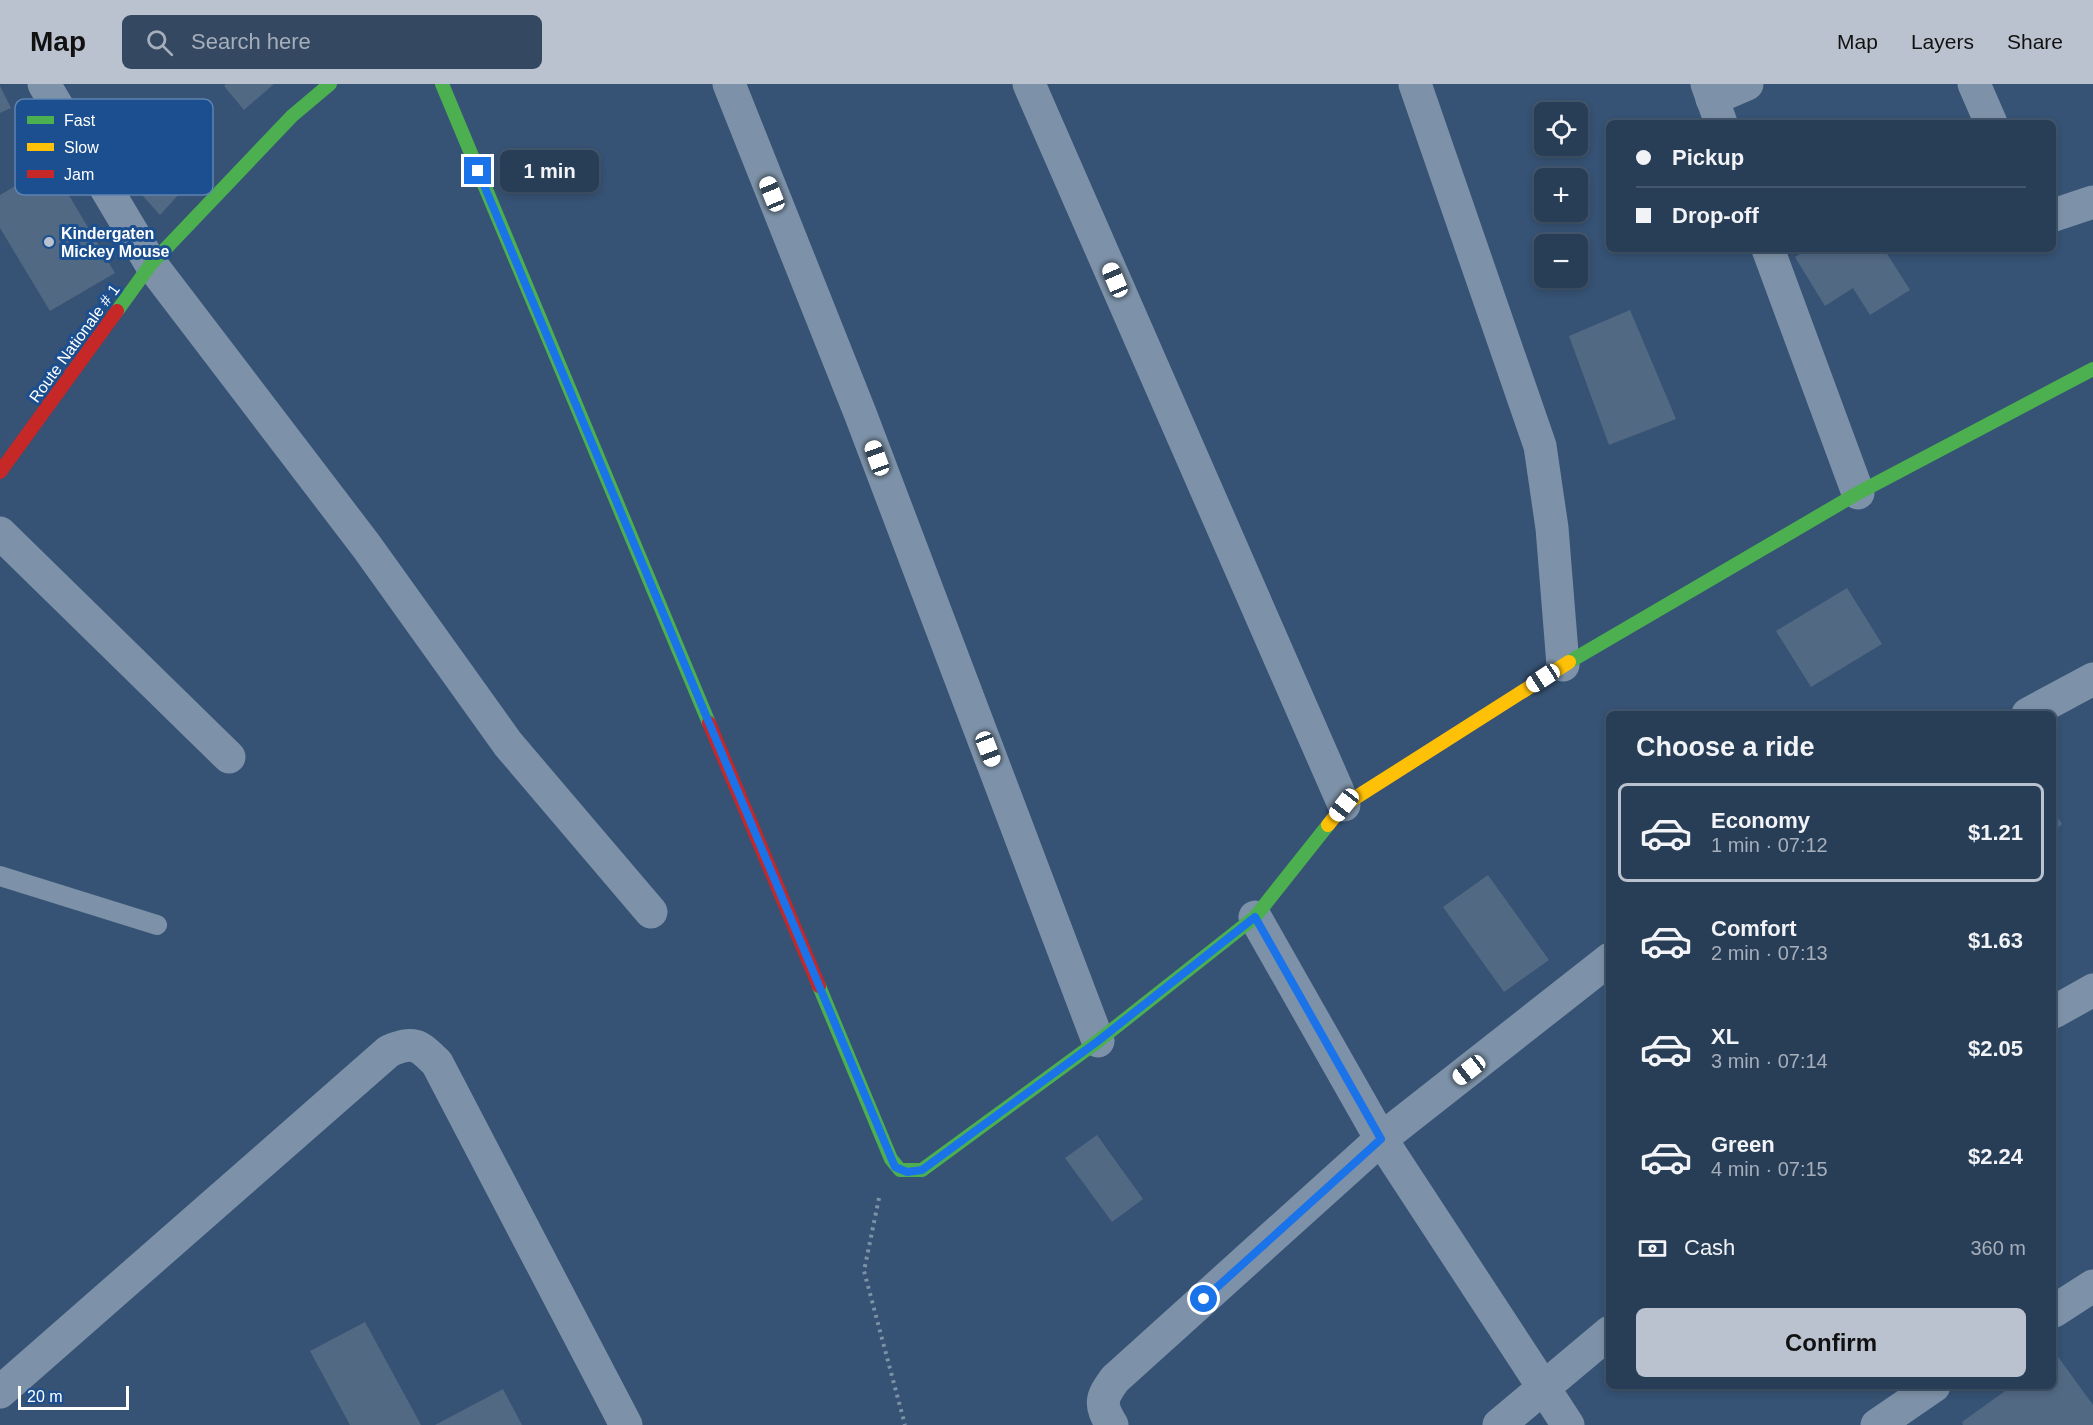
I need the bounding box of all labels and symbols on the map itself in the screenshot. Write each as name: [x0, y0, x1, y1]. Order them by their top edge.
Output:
legend: [15, 99, 213, 195]
text: Fast: [64, 112, 96, 129]
text: Slow: [64, 139, 99, 156]
callout: 1 min: [499, 150, 598, 192]
route end: [464, 157, 491, 184]
text: Jam: [64, 166, 94, 183]
car: [757, 174, 787, 214]
place label: Kindergaten Mickey Mouse: [61, 225, 170, 260]
marker: Kindergaten Mickey Mouse: [42, 235, 56, 249]
car: [1100, 260, 1130, 300]
street label: Route Nationale # 1: [26, 281, 123, 406]
car: [862, 438, 892, 478]
car: [1523, 661, 1563, 695]
car: [973, 729, 1003, 769]
car: [1326, 785, 1362, 825]
car: [1449, 1052, 1489, 1088]
route start: [1190, 1285, 1217, 1312]
scale bar: [18, 1383, 129, 1410]

